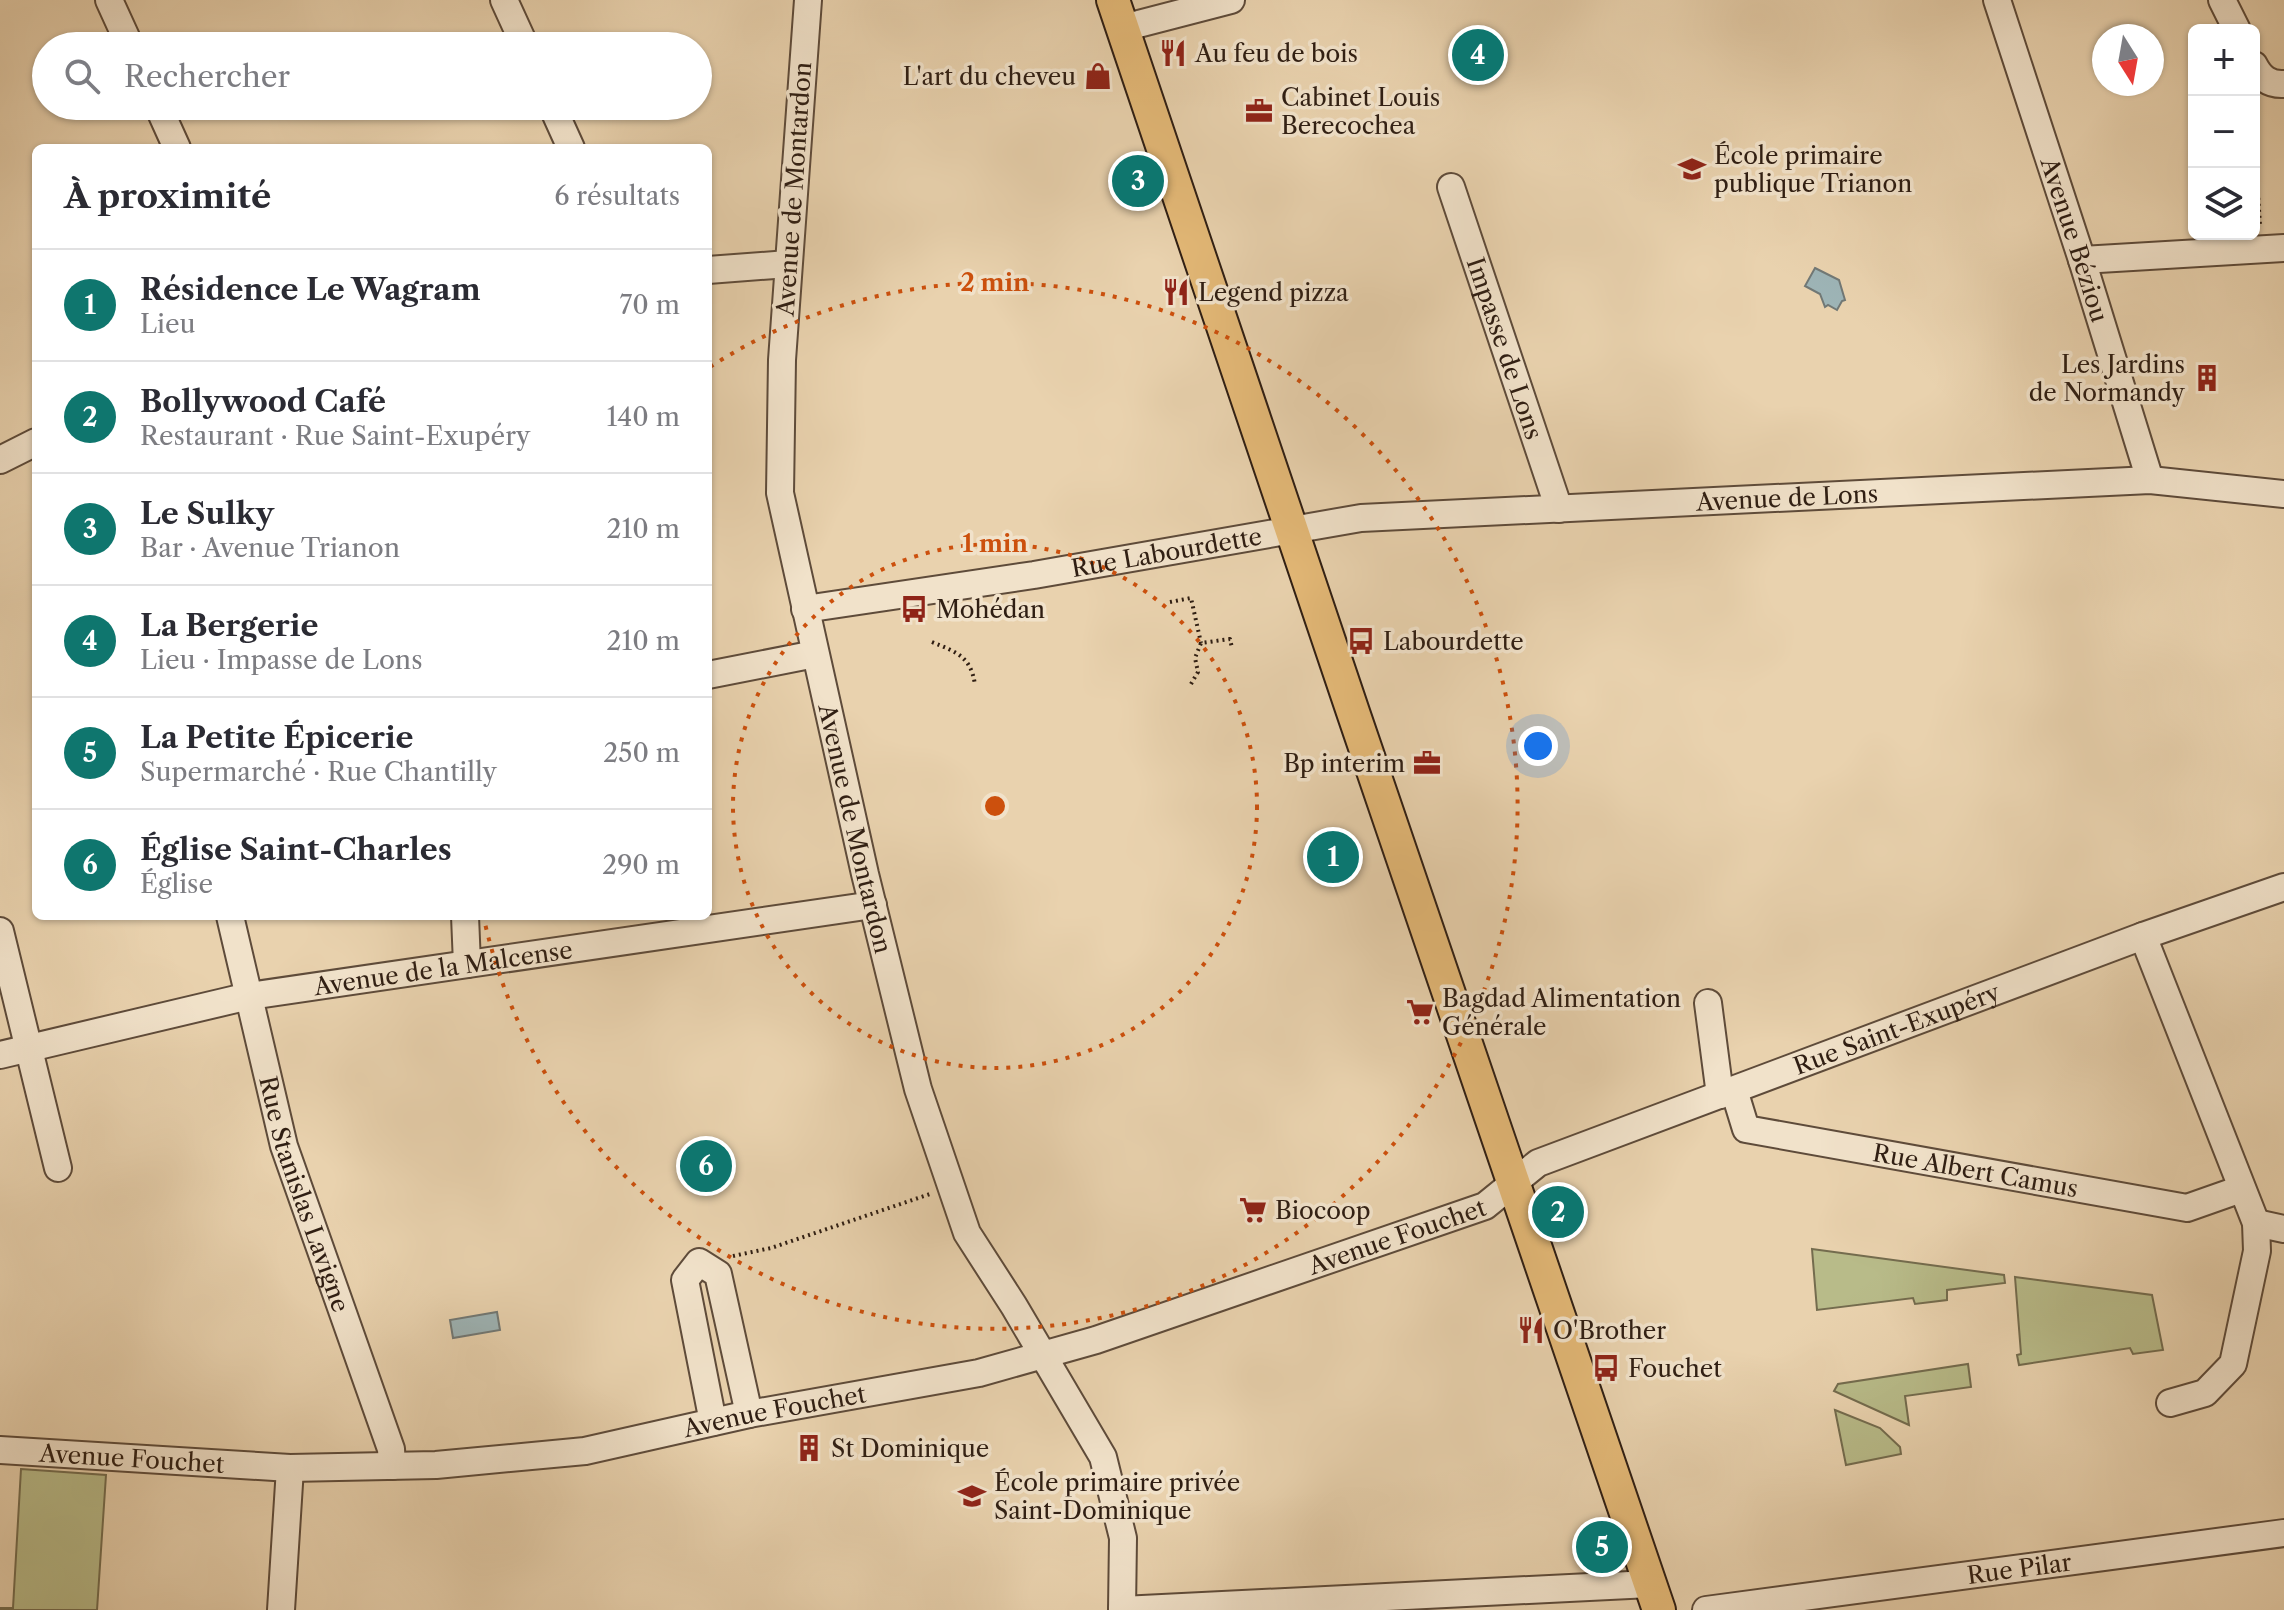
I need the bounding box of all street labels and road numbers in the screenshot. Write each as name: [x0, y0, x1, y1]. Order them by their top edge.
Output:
street label: Avenue de Montardon: [771, 61, 817, 318]
street label: Avenue Béziou: [2035, 153, 2115, 326]
street label: Impasse de Lons: [1461, 253, 1549, 443]
street label: Avenue de Lons: [1694, 479, 1879, 516]
street label: Rue Labourdette: [1069, 521, 1264, 583]
street label: Avenue de Montardon: [813, 700, 899, 956]
street label: Avenue de la Malcense: [311, 935, 574, 1001]
street label: Rue Saint-Exupéry: [1789, 976, 2004, 1080]
street label: Rue Stanislas Lavigne: [254, 1073, 356, 1316]
street label: Rue Albert Camus: [1871, 1138, 2080, 1203]
street label: Avenue Fouchet: [1304, 1192, 1490, 1281]
street label: Avenue Fouchet: [679, 1379, 869, 1443]
street label: Avenue Fouchet: [37, 1438, 226, 1478]
street label: Rue Pilar: [1965, 1547, 2073, 1590]

